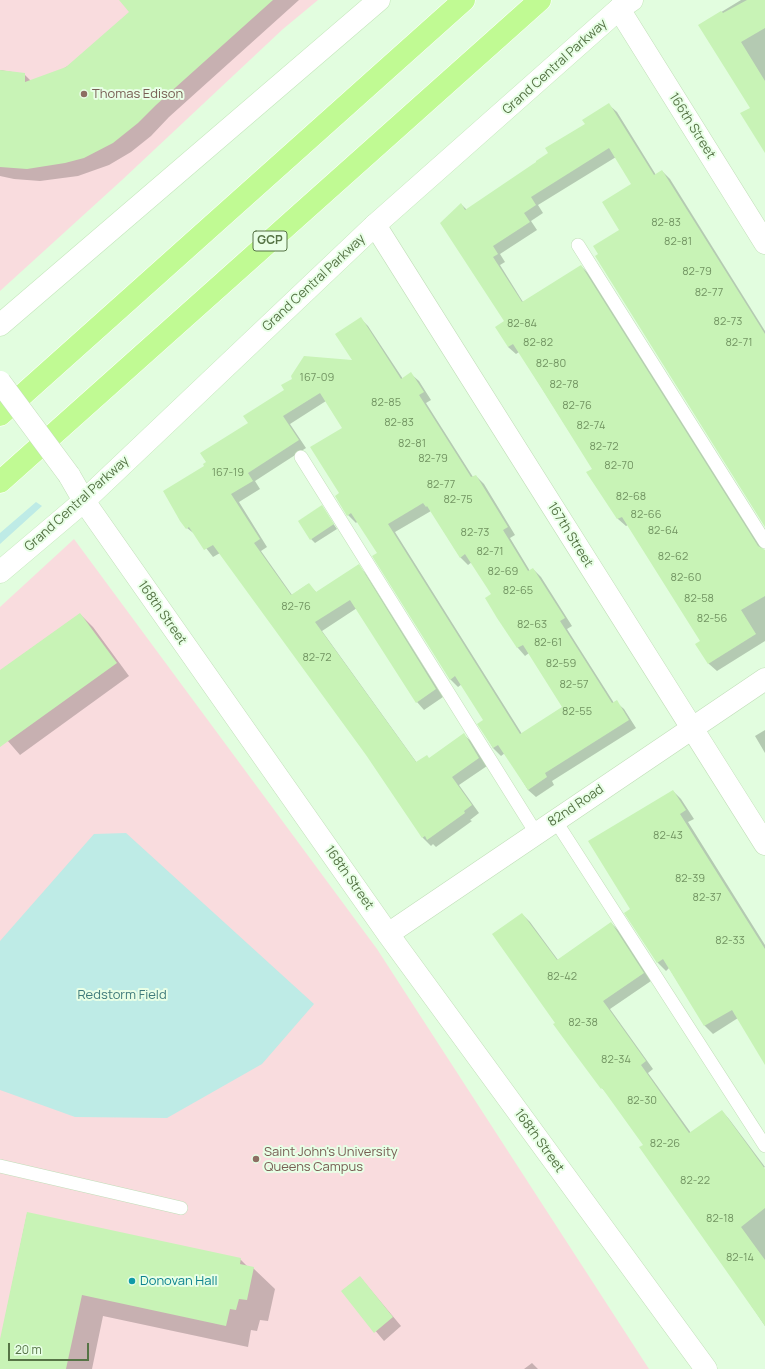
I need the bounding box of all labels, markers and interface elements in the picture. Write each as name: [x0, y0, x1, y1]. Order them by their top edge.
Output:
street label: Grand Central Parkway: [500, 16, 610, 118]
place label: Thomas Edison: [92, 86, 183, 102]
marker: Thomas Edison: [79, 89, 89, 99]
street label: 166th Street: [666, 90, 718, 162]
house number: 82-83: [651, 216, 681, 230]
road number: GCP: [253, 231, 287, 251]
street label: Grand Central Parkway: [259, 231, 369, 335]
house number: 82-81: [664, 235, 692, 249]
house number: 82-79: [682, 265, 712, 279]
house number: 82-77: [695, 286, 723, 300]
house number: 82-73: [714, 315, 742, 329]
house number: 82-84: [507, 317, 537, 331]
house number: 82-82: [523, 336, 553, 350]
house number: 82-71: [725, 336, 753, 350]
house number: 82-80: [536, 357, 566, 371]
house number: 167-09: [300, 371, 334, 385]
house number: 82-78: [549, 378, 579, 392]
house number: 82-85: [371, 396, 401, 410]
house number: 82-76: [562, 399, 592, 413]
house number: 82-83: [384, 416, 414, 430]
house number: 82-74: [577, 419, 605, 433]
house number: 82-81: [398, 437, 426, 451]
house number: 82-72: [589, 440, 619, 454]
house number: 82-79: [418, 452, 448, 466]
street label: Grand Central Parkway: [22, 453, 132, 555]
house number: 82-70: [604, 459, 634, 473]
house number: 167-19: [212, 466, 244, 480]
house number: 82-77: [427, 478, 455, 492]
house number: 82-68: [616, 490, 646, 504]
house number: 82-75: [443, 493, 473, 507]
street label: 167th Street: [544, 500, 596, 570]
house number: 82-66: [631, 508, 661, 522]
house number: 82-64: [648, 524, 678, 538]
house number: 82-73: [461, 526, 489, 540]
house number: 82-71: [476, 545, 504, 559]
house number: 82-62: [658, 550, 688, 564]
house number: 82-69: [488, 565, 518, 579]
house number: 82-60: [671, 571, 701, 585]
street label: 168th Street: [134, 578, 190, 648]
house number: 82-65: [503, 584, 533, 598]
house number: 82-58: [684, 592, 714, 606]
house number: 82-76: [281, 600, 311, 614]
house number: 82-56: [697, 612, 727, 626]
house number: 82-63: [517, 618, 547, 632]
house number: 82-61: [534, 636, 562, 650]
house number: 82-72: [302, 651, 332, 665]
house number: 82-59: [546, 657, 576, 671]
house number: 82-57: [559, 678, 589, 692]
house number: 82-55: [562, 705, 592, 719]
street label: 82nd Road: [545, 782, 607, 830]
house number: 82-43: [653, 829, 683, 843]
street label: 168th Street: [321, 843, 377, 913]
house number: 82-39: [675, 872, 705, 886]
house number: 82-37: [693, 891, 721, 905]
house number: 82-33: [715, 934, 745, 948]
house number: 82-42: [547, 970, 577, 984]
park label: Redstorm Field: [77, 987, 167, 1003]
house number: 82-38: [568, 1016, 598, 1030]
house number: 82-34: [601, 1053, 631, 1067]
house number: 82-30: [627, 1094, 657, 1108]
street label: 168th Street: [511, 1106, 567, 1176]
house number: 82-26: [650, 1137, 680, 1151]
place label: Saint John's University Queens Campus: [264, 1144, 398, 1175]
marker: Saint John's University Queens Campus: [251, 1154, 261, 1164]
house number: 82-22: [680, 1174, 710, 1188]
house number: 82-18: [706, 1212, 734, 1226]
house number: 82-14: [726, 1251, 754, 1265]
place label: Donovan Hall: [140, 1273, 217, 1289]
marker: Donovan Hall: [127, 1276, 137, 1286]
scale bar: [10, 1335, 91, 1361]
text: 20 m: [15, 1341, 42, 1358]

